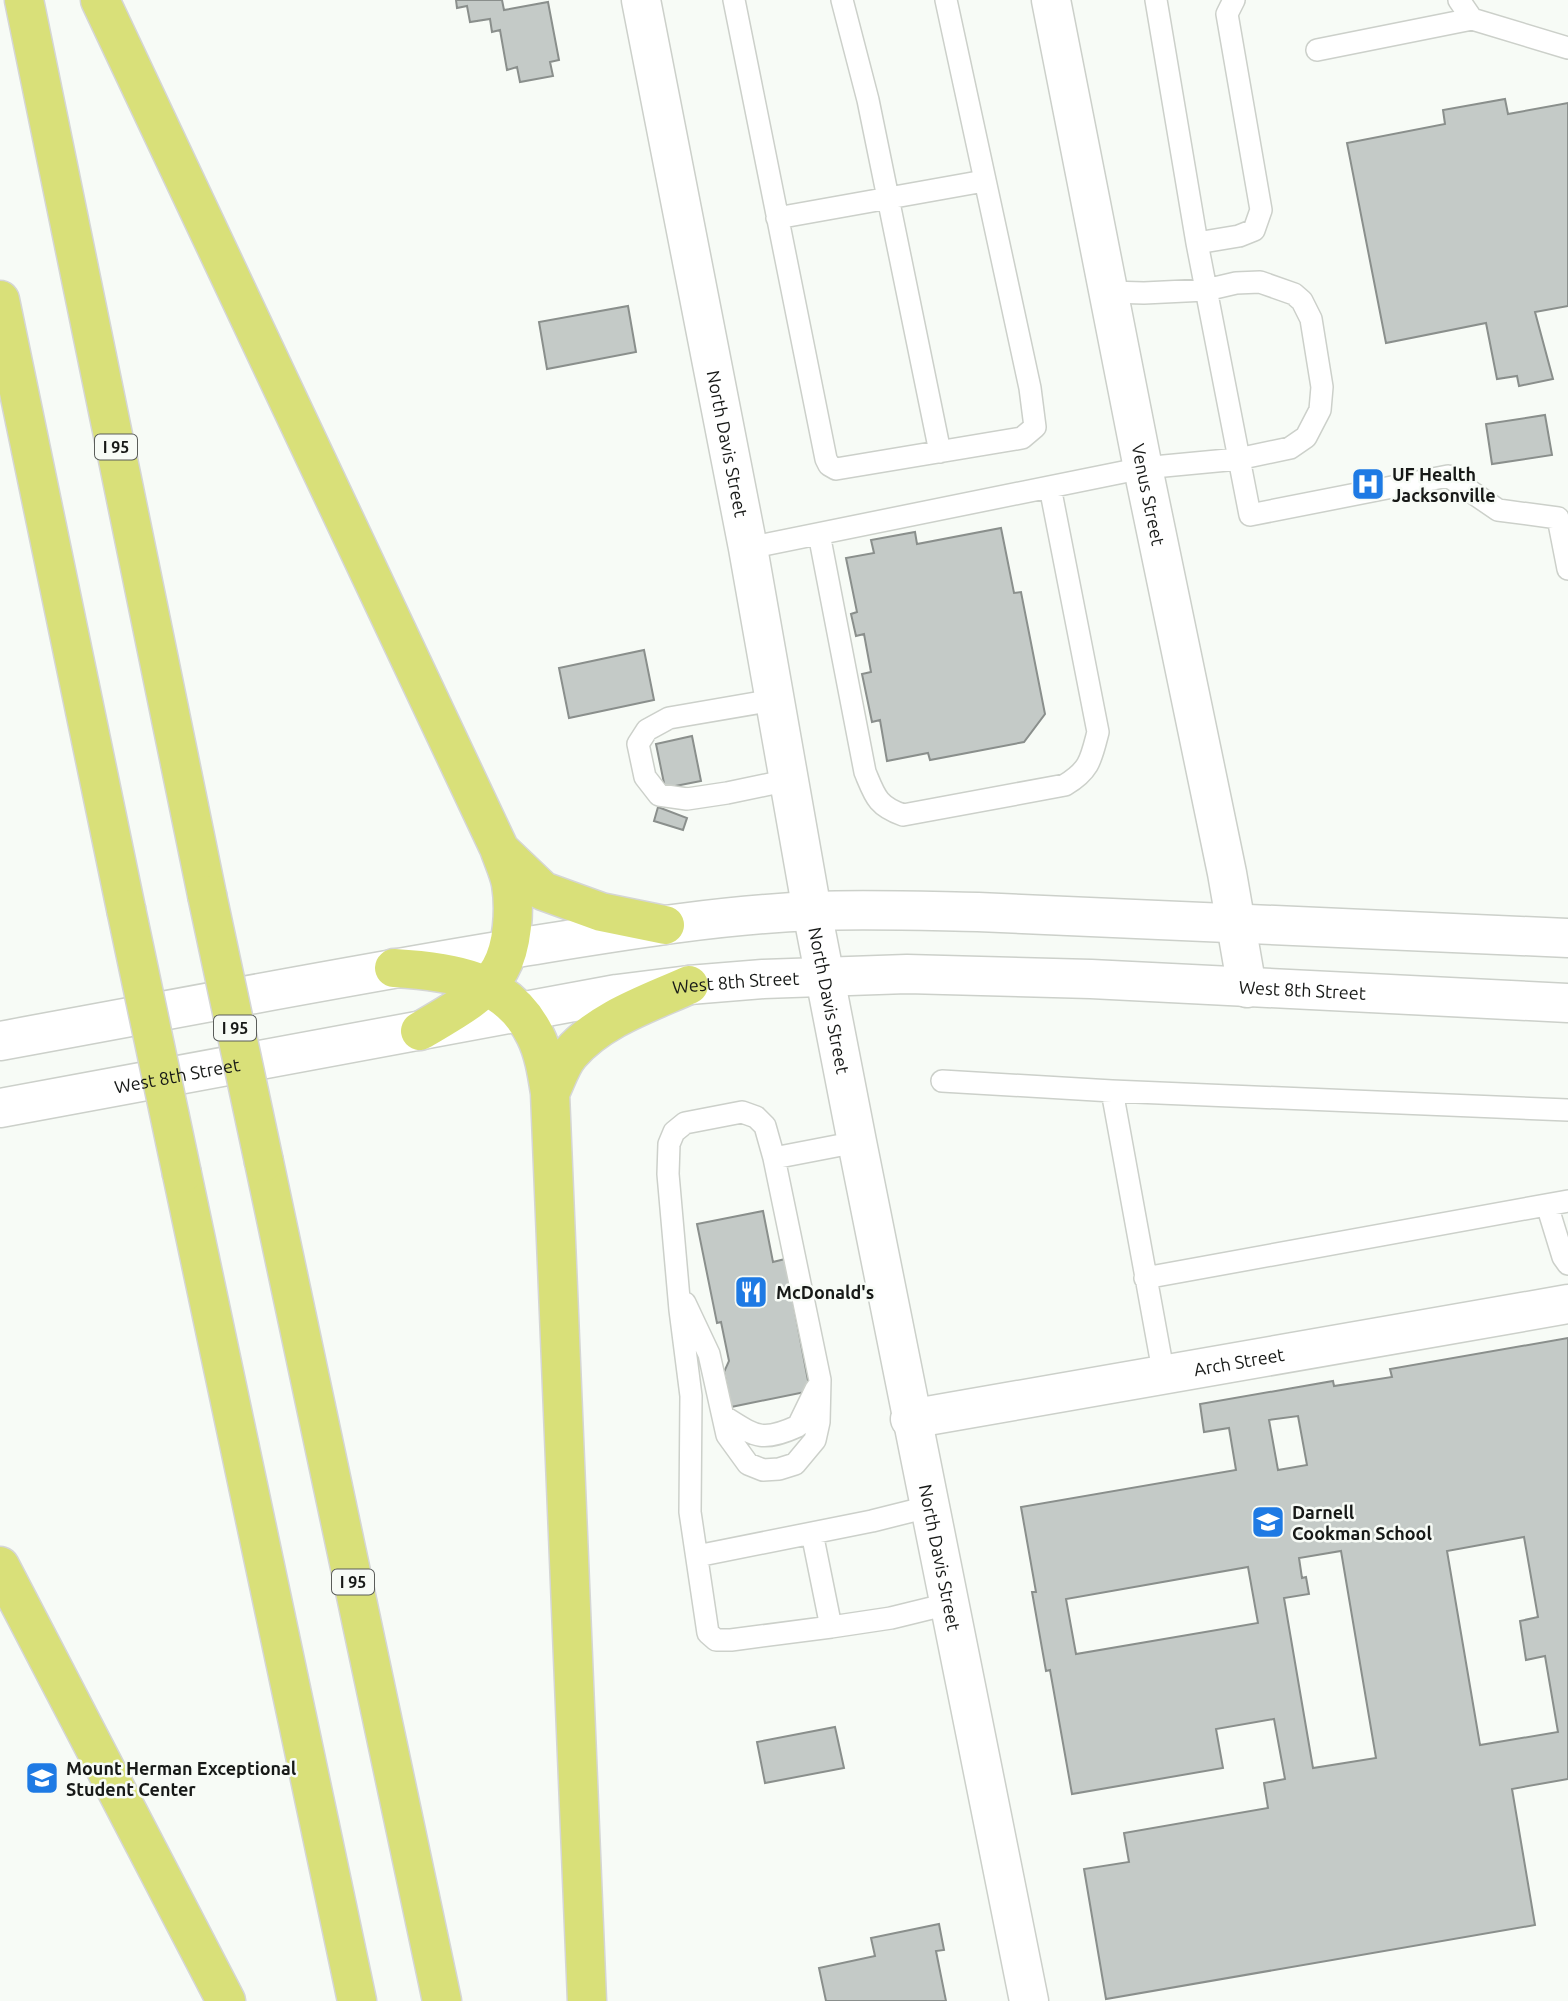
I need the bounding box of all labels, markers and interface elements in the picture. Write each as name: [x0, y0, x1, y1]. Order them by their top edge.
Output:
street label: North Davis Street: [704, 369, 752, 519]
road number: I 95: [95, 434, 137, 460]
street label: Venus Street: [1128, 442, 1169, 547]
place label: UF Health Jacksonville: [1392, 464, 1496, 505]
hospital icon: UF Health Jacksonville: [1349, 465, 1387, 503]
street label: North Davis Street: [805, 925, 853, 1075]
street label: West 8th Street: [671, 968, 800, 997]
street label: West 8th Street: [1238, 976, 1366, 1003]
road number: I 95: [214, 1016, 256, 1040]
street label: West 8th Street: [113, 1054, 241, 1097]
restaurant icon: McDonald's: [732, 1273, 770, 1311]
place label: McDonald's: [776, 1282, 874, 1302]
street label: Arch Street: [1192, 1344, 1286, 1379]
street label: North Davis Street: [916, 1482, 965, 1633]
place label: Darnell Cookman School: [1292, 1502, 1432, 1543]
school or university icon: Darnell Cookman School: [1249, 1503, 1287, 1541]
road number: I 95: [332, 1570, 374, 1594]
place label: Mount Herman Exceptional Student Center: [66, 1758, 297, 1799]
school or university icon: Mount Herman Exceptional Student Center: [23, 1759, 61, 1797]

